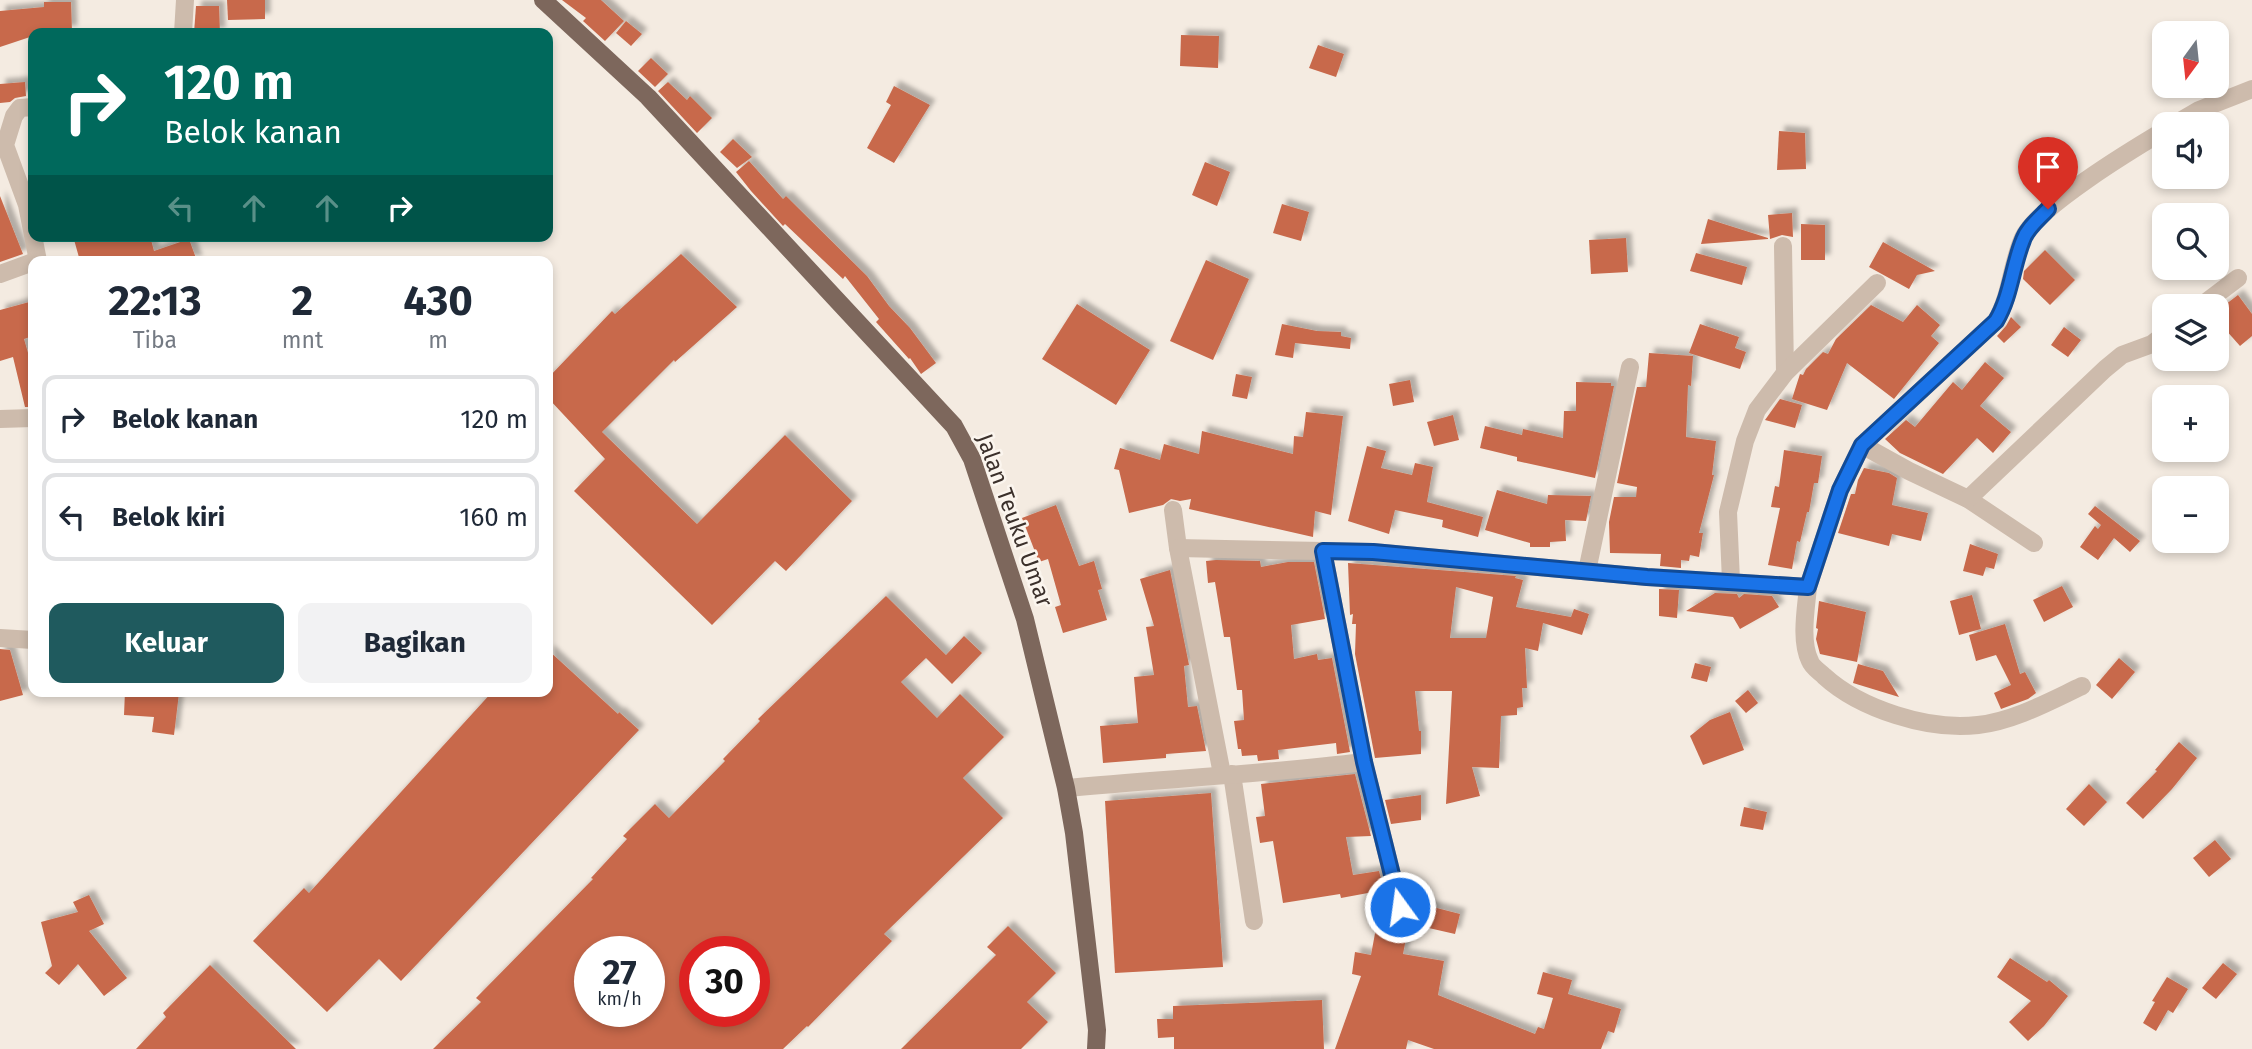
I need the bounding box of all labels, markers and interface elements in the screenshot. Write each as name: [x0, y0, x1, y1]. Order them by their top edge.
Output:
north arrow: [2152, 21, 2230, 98]
map controls: [2152, 21, 2229, 553]
text: 120 m: [164, 53, 294, 112]
icon: right: [49, 56, 140, 147]
button: sound: [2152, 112, 2229, 189]
text: Belok kanan: [164, 113, 342, 151]
pin: [2018, 137, 2078, 209]
icon: arrive: [2029, 148, 2067, 186]
icon: left: [162, 189, 200, 227]
icon: ahead: [235, 189, 273, 227]
icon: ahead: [308, 189, 346, 227]
icon: right: [381, 189, 419, 227]
button: search: [2152, 203, 2229, 280]
text: 22:13: [108, 276, 202, 326]
text: 2: [292, 276, 313, 326]
text: 430: [403, 276, 473, 326]
button: layers: [2152, 294, 2229, 371]
text: Tiba: [133, 326, 177, 354]
text: mnt: [282, 326, 323, 354]
text: m: [428, 326, 448, 354]
button: +: [2152, 385, 2229, 462]
icon: right: [53, 400, 91, 438]
text: Belok kanan: [112, 404, 258, 435]
text: 120 m: [460, 404, 528, 435]
street label: Jalan Teuku Umar: [971, 430, 1059, 610]
button: −: [2152, 476, 2229, 553]
icon: left: [53, 498, 91, 536]
text: Belok kiri: [112, 502, 225, 533]
text: 160 m: [459, 502, 528, 533]
button: Keluar: [49, 603, 284, 683]
button: Bagikan: [298, 603, 532, 683]
position arrow: [1363, 870, 1437, 944]
speed limit sign: 30: [679, 936, 770, 1027]
text: 27: [602, 951, 637, 993]
text: km/h: [597, 988, 642, 1010]

